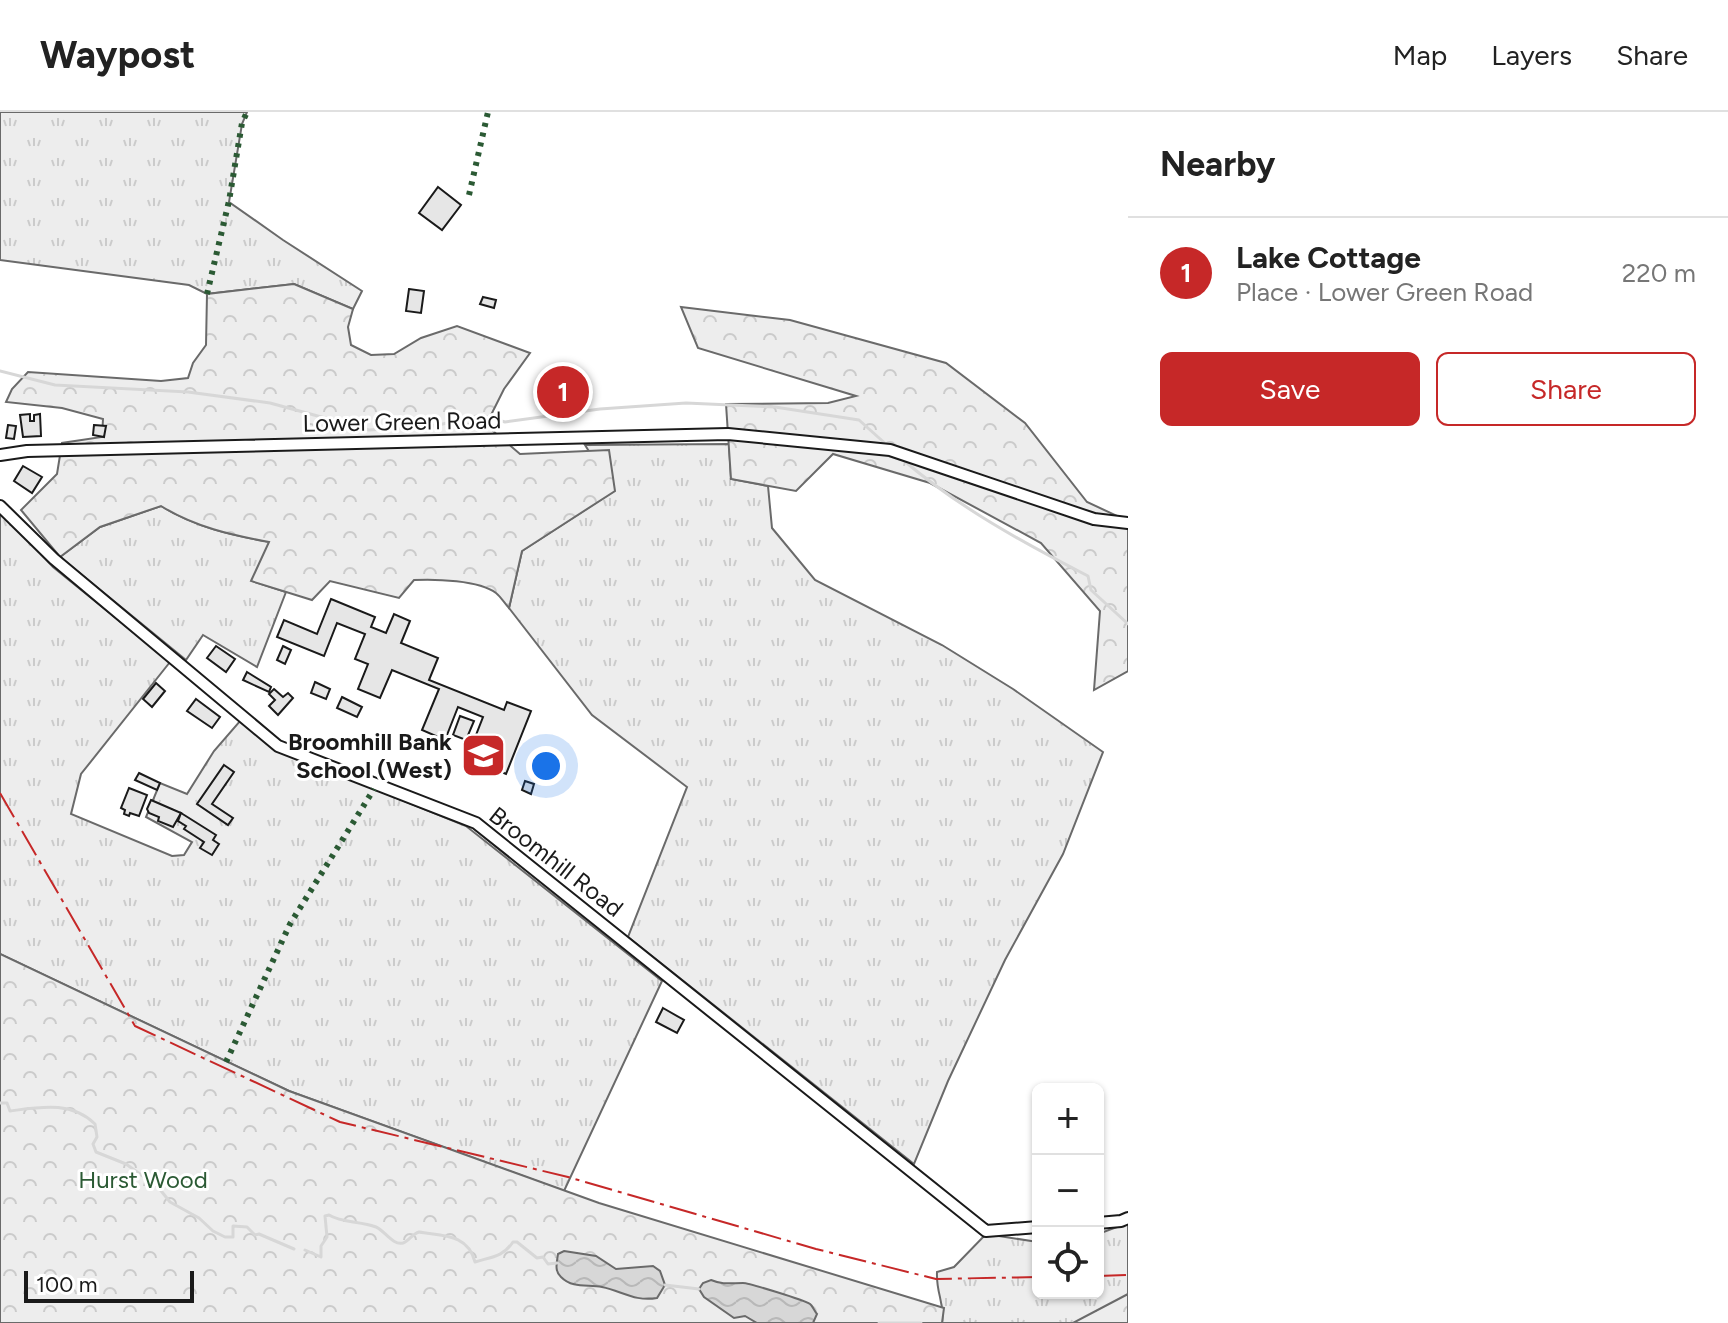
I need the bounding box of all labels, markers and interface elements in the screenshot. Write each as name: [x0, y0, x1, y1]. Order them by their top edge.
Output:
text: Waypost: [40, 32, 195, 78]
text: Map: [1393, 38, 1447, 72]
text: Layers: [1491, 38, 1572, 72]
text: Share: [1616, 38, 1688, 72]
text: Nearby: [1160, 144, 1275, 185]
text: Lake Cottage: [1236, 239, 1421, 276]
text: 1: [1181, 257, 1191, 289]
text: 220 m: [1622, 257, 1696, 289]
text: Place · Lower Green Road: [1236, 276, 1533, 308]
button: Save: [1160, 352, 1420, 426]
button: Share: [1436, 352, 1696, 426]
pin: 1: [537, 362, 589, 422]
street label: Lower Green Road: [302, 405, 502, 438]
place label: Broomhill Bank School (West): [288, 727, 452, 784]
school or university icon: Broomhill Bank School (West): [459, 732, 507, 780]
your location: [526, 746, 566, 786]
street label: Broomhill Road: [484, 800, 629, 923]
map controls: [1032, 1083, 1104, 1299]
button: +: [1032, 1083, 1104, 1155]
button: −: [1032, 1155, 1104, 1227]
park label: Hurst Wood: [78, 1165, 208, 1194]
button: locate: [1032, 1227, 1104, 1299]
scale bar: [24, 1267, 194, 1303]
text: 100 m: [36, 1271, 97, 1298]

